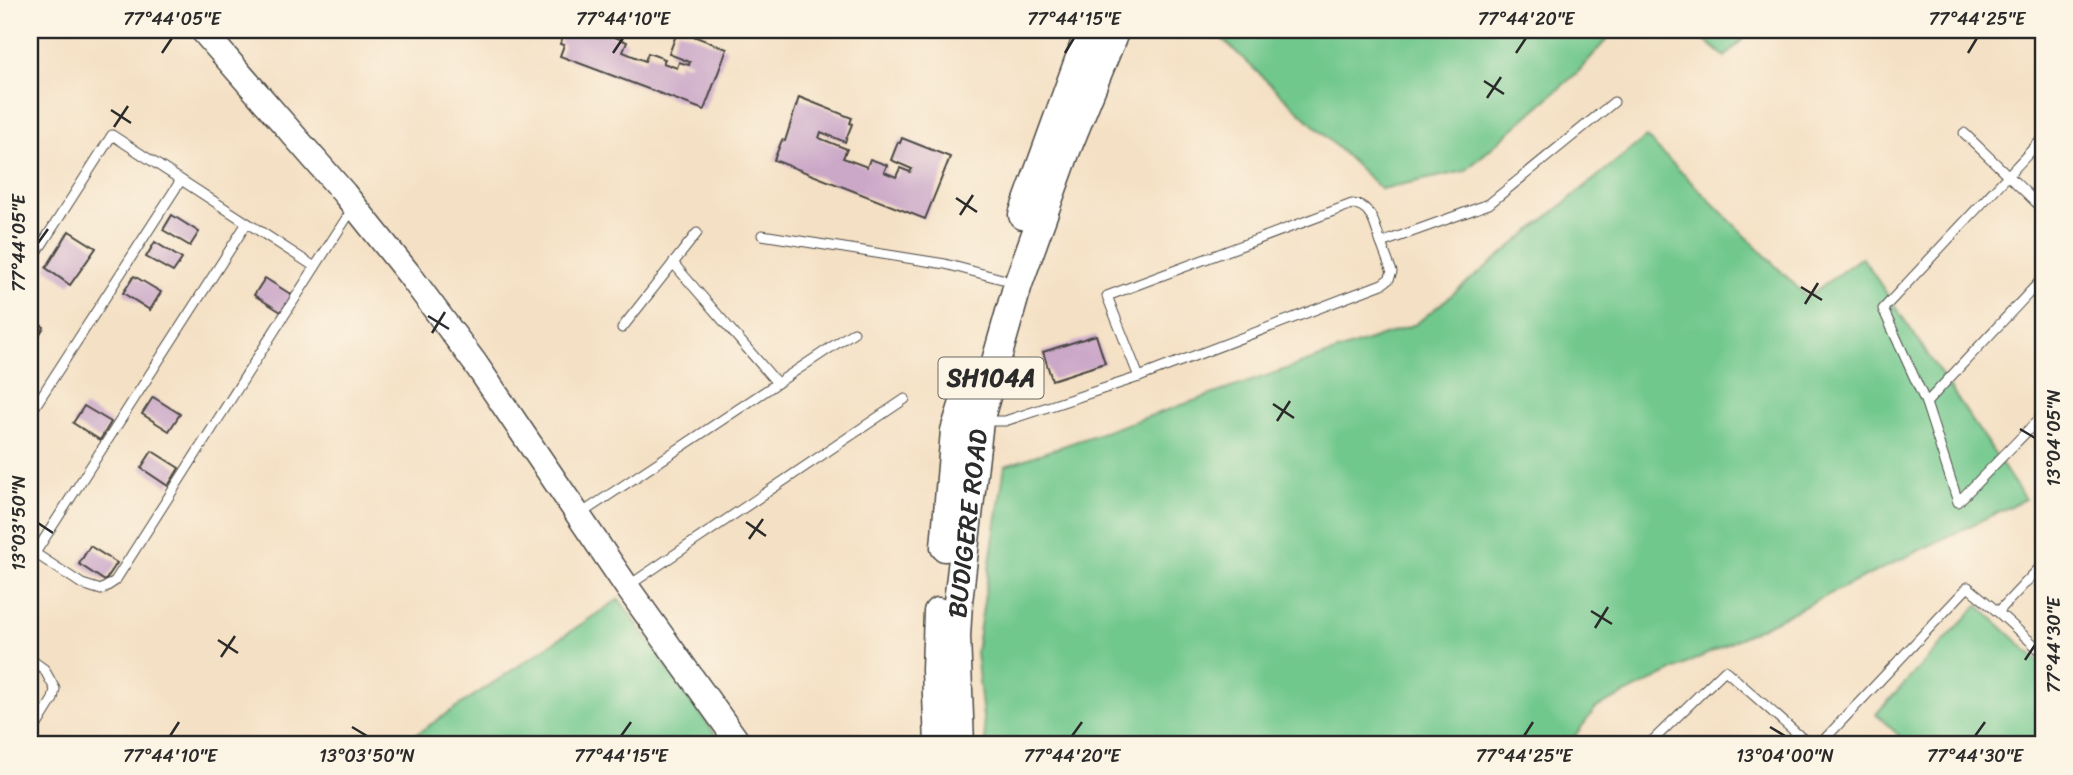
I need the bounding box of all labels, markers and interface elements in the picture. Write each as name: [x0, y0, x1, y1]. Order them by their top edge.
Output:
text: 77°44'05"E: [123, 3, 222, 35]
text: 77°44'10"E: [576, 3, 671, 35]
text: 77°44'15"E: [1027, 3, 1122, 35]
text: 77°44'20"E: [1478, 3, 1575, 35]
text: 77°44'25"E: [1929, 3, 2026, 35]
text: 77°44'05"E: [3, 193, 35, 292]
road number: SH104A: [939, 358, 1044, 398]
text: 13°04'05"N: [2038, 389, 2070, 486]
street label: BUDIGERE ROAD: [934, 426, 1001, 619]
text: 13°03'50"N: [3, 475, 35, 571]
text: 77°44'30"E: [2038, 596, 2070, 693]
text: 77°44'10"E: [123, 740, 218, 772]
text: 13°03'50"N: [319, 740, 415, 772]
text: 77°44'15"E: [574, 740, 669, 772]
text: 77°44'20"E: [1024, 740, 1121, 772]
text: 77°44'25"E: [1476, 740, 1573, 772]
text: 13°04'00"N: [1736, 740, 1834, 772]
text: 77°44'30"E: [1927, 740, 2024, 772]

